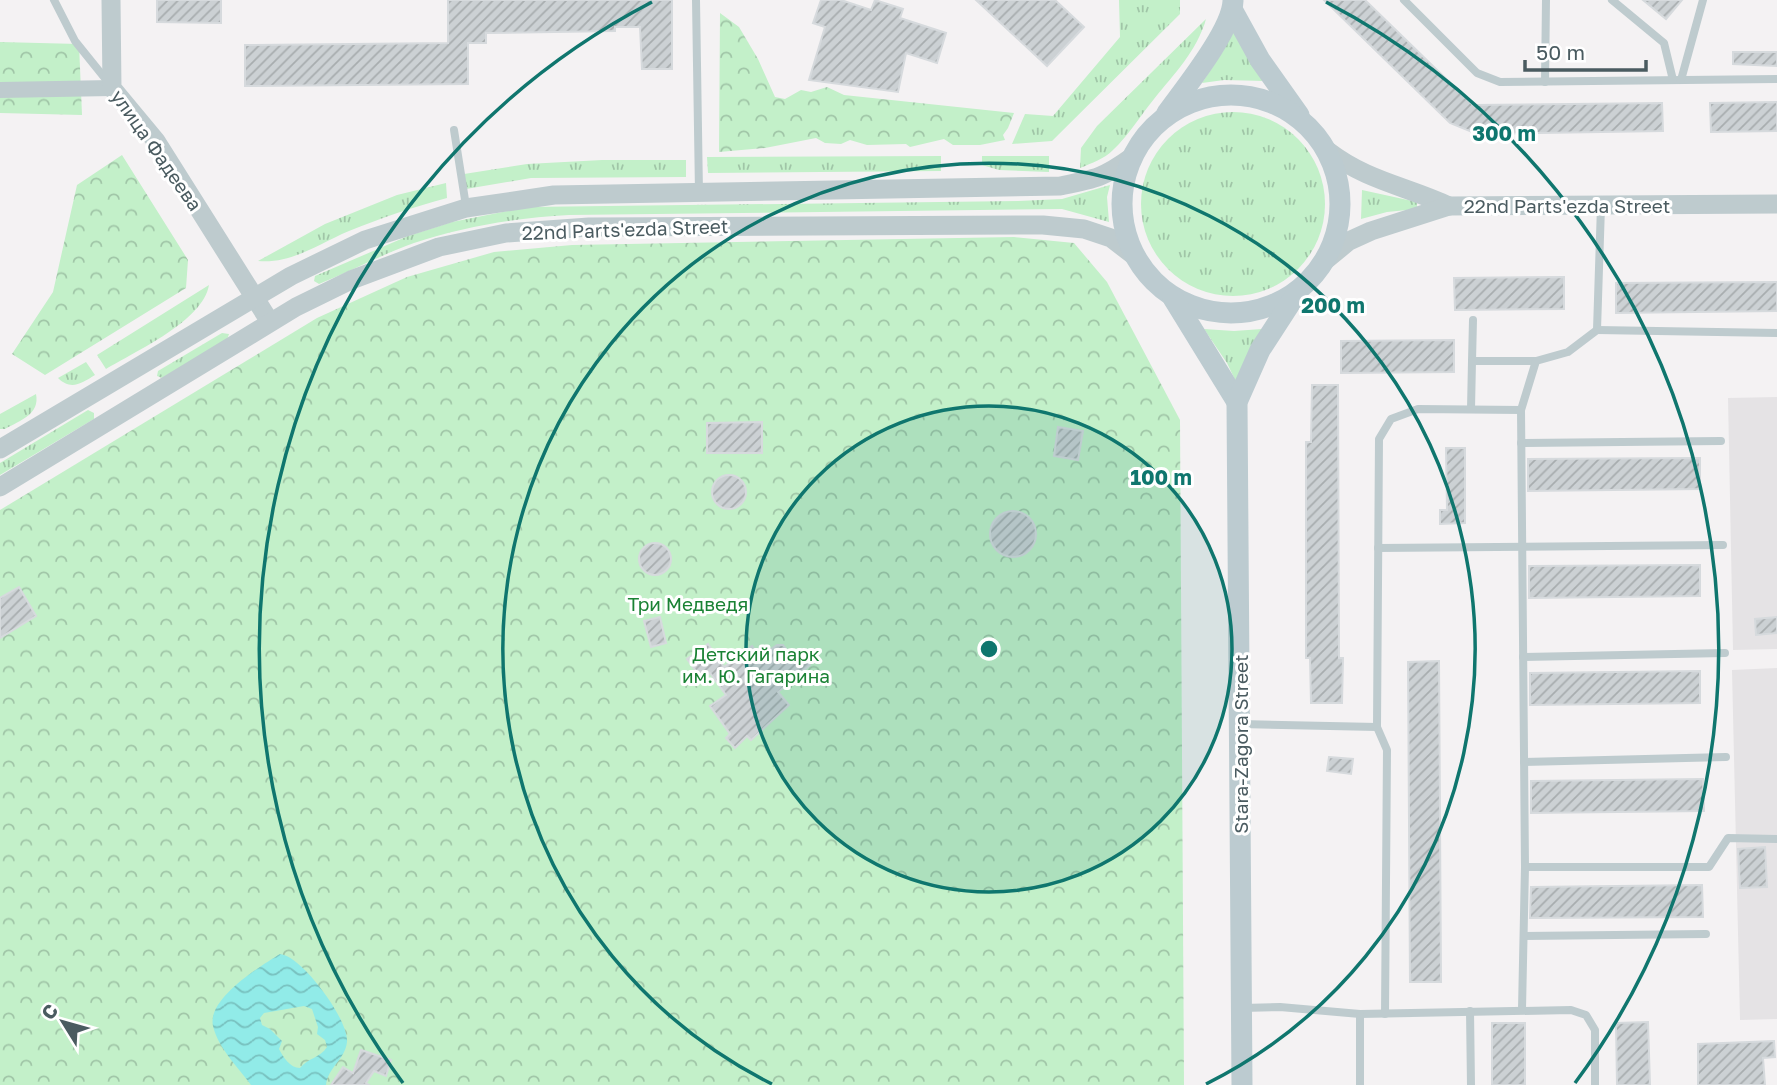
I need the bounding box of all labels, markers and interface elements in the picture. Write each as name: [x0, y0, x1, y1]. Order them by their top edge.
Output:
scale bar: [1525, 28, 1646, 72]
text: 50 m: [1536, 39, 1585, 65]
street label: улица Фадеева: [107, 85, 207, 215]
text: 300 m: [1472, 120, 1536, 146]
street label: 22nd Parts'ezda Street: [1464, 194, 1670, 217]
street label: 22nd Parts'ezda Street: [521, 214, 729, 244]
text: 200 m: [1301, 292, 1365, 318]
text: 100 m: [1130, 464, 1192, 490]
park label: Три Медведя: [628, 592, 748, 615]
centre of rings: [977, 637, 1001, 661]
park label: Детский парк им. Ю. Гагарина: [682, 642, 830, 687]
street label: Stara-Zagora Street: [1229, 654, 1252, 834]
north arrow: [28, 987, 98, 1057]
text: С: [36, 999, 62, 1024]

